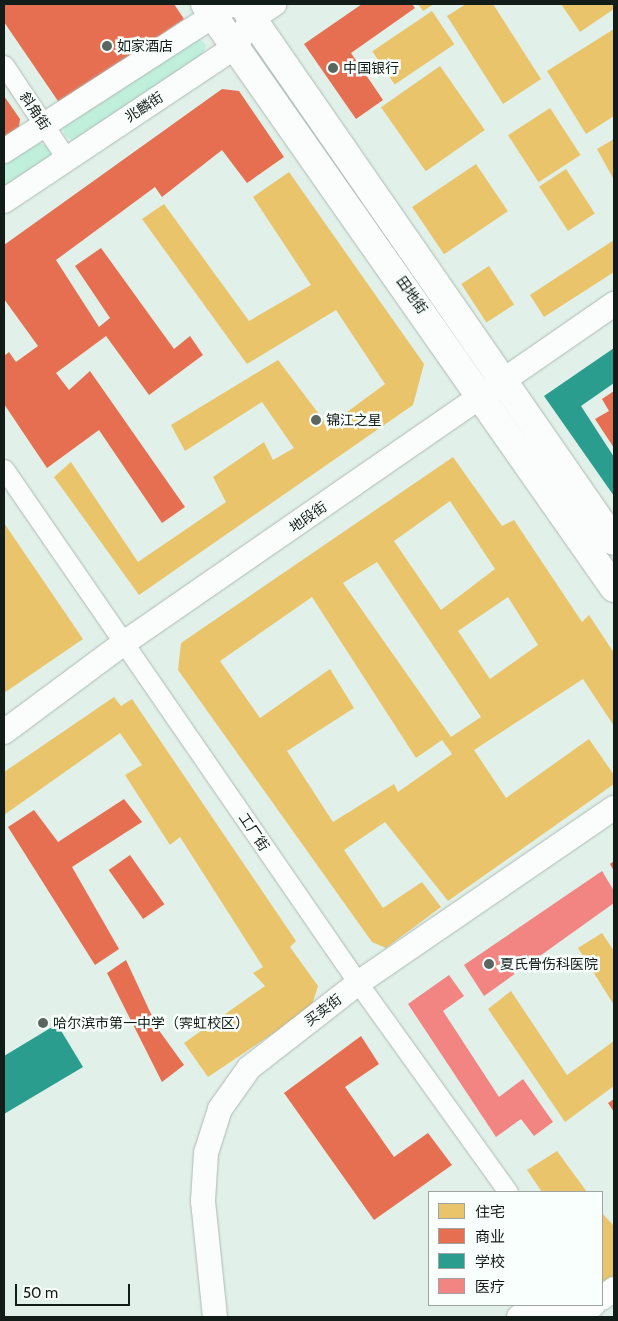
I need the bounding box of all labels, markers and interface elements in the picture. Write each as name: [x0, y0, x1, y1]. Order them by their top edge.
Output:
place label: 如家酒店: [117, 38, 173, 54]
marker: 如家酒店: [101, 40, 113, 52]
place label: 中国银行: [343, 60, 399, 76]
marker: 中国银行: [327, 62, 339, 74]
street label: 斜角街: [16, 89, 54, 133]
street label: 兆麟街: [122, 89, 166, 125]
street label: 田地街: [393, 273, 431, 317]
place label: 锦江之星: [326, 412, 382, 428]
marker: 锦江之星: [310, 414, 322, 426]
street label: 地段街: [286, 498, 330, 536]
street label: 工厂街: [235, 810, 273, 854]
place label: 夏氏骨伤科医院: [500, 956, 598, 972]
marker: 夏氏骨伤科医院: [482, 957, 496, 971]
street label: 买卖街: [301, 991, 345, 1029]
place label: 哈尔滨市第一中学（霁虹校区）: [53, 1015, 249, 1031]
marker: 哈尔滨市第一中学（霁虹校区）: [37, 1017, 49, 1029]
legend: [428, 1191, 603, 1306]
text: 住宅: [475, 1203, 505, 1221]
text: 商业: [475, 1228, 505, 1246]
text: 学校: [475, 1253, 505, 1271]
scale bar: [18, 1274, 132, 1306]
text: 医疗: [475, 1278, 505, 1296]
text: 50 m: [23, 1284, 58, 1302]

